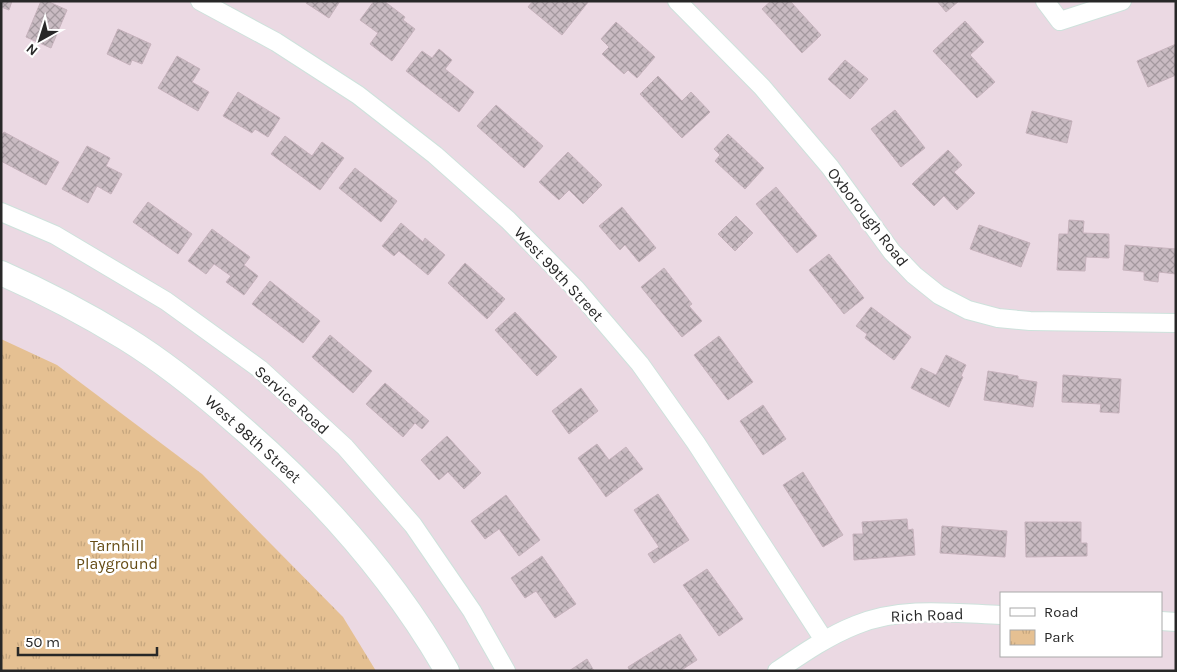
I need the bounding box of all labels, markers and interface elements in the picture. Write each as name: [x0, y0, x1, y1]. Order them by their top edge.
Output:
north arrow: [15, 15, 65, 65]
text: N: [23, 40, 41, 59]
street label: Oxborough Road: [823, 164, 913, 270]
street label: West 99th Street: [510, 223, 608, 325]
street label: Service Road: [251, 362, 333, 438]
street label: West 98th Street: [201, 391, 305, 487]
park label: Tarnhill Playground: [76, 536, 158, 573]
legend: [1000, 592, 1162, 657]
text: Road: [1044, 603, 1079, 621]
street label: Rich Road: [890, 604, 964, 626]
scale bar: [18, 624, 156, 656]
text: Park: [1044, 628, 1074, 646]
text: 50 m: [25, 633, 60, 651]

